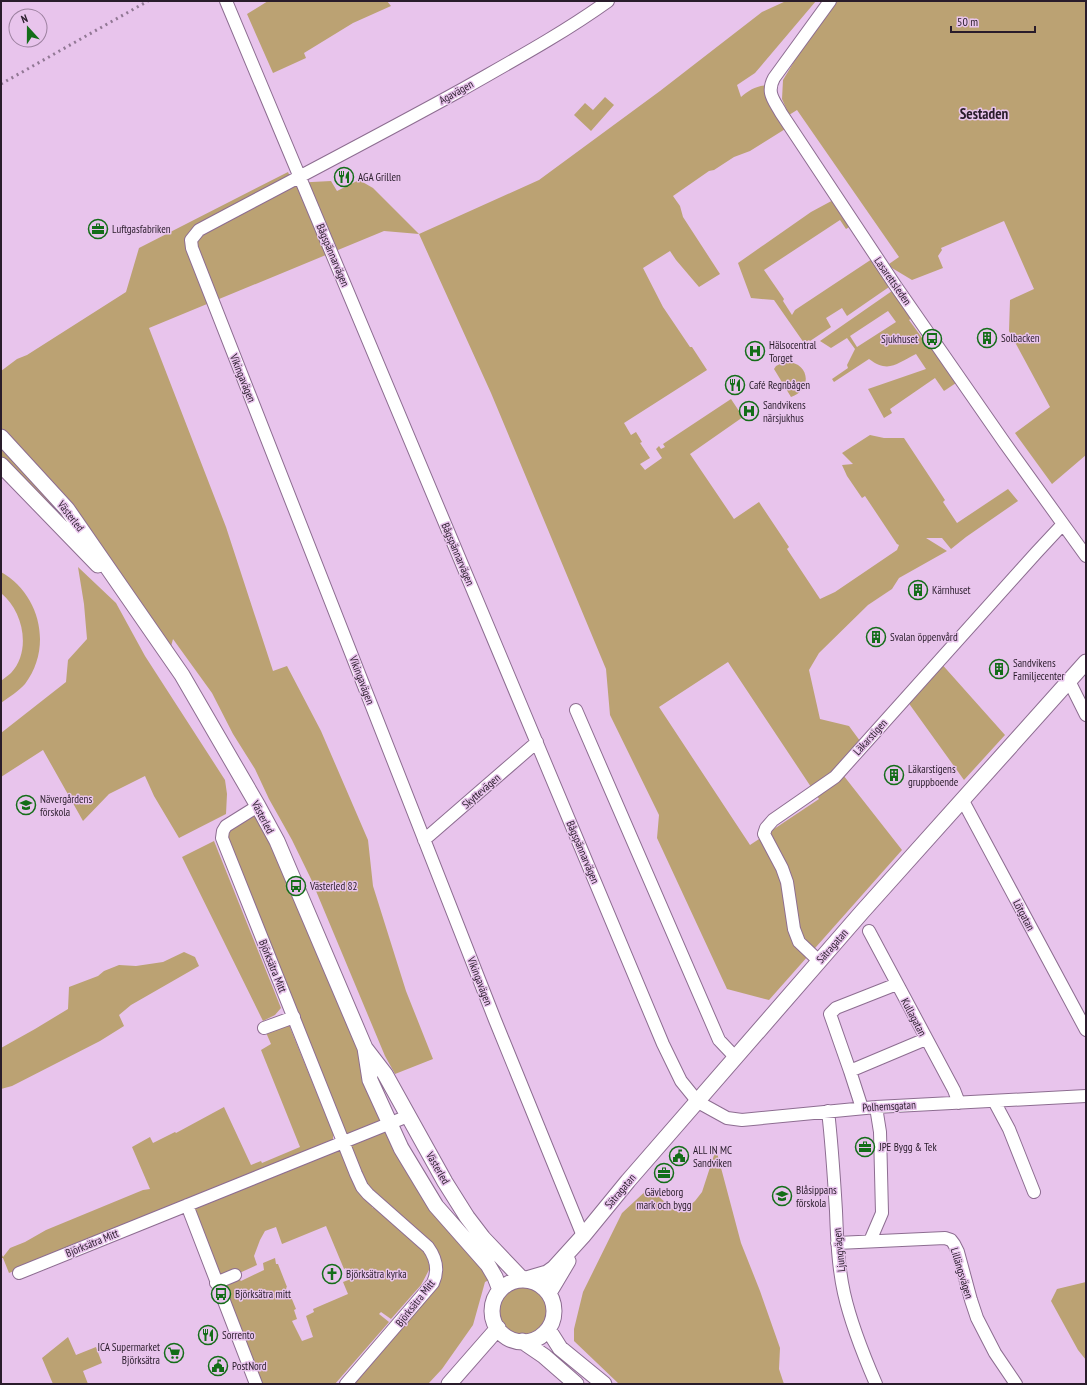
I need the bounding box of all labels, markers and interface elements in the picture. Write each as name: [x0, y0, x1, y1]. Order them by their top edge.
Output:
north arrow: [8, 8, 48, 48]
scale bar: [951, 8, 1035, 34]
text: N: [19, 11, 30, 26]
text: 50 m: [957, 14, 978, 29]
street label: Agavägen: [436, 77, 476, 107]
district label: Sestaden: [960, 104, 1009, 123]
restaurant icon: AGA Grillen: [333, 166, 355, 188]
place label: AGA Grillen: [358, 170, 401, 184]
office icon: Luftgasfabriken: [87, 218, 109, 240]
street label: Bågspännarvägen: [313, 221, 353, 289]
place label: Luftgasfabriken: [112, 222, 171, 236]
street label: Lasarettsleden: [871, 254, 915, 308]
building icon: Solbacken: [976, 327, 998, 349]
bus stop icon: Sjukhuset: [921, 328, 943, 350]
place label: Solbacken: [1001, 331, 1040, 345]
place label: Sjukhuset: [881, 332, 918, 346]
place label: Hälsocentral Torget: [769, 338, 817, 365]
hospital icon: Hälsocentral Torget: [744, 340, 766, 362]
street label: Vikingavägen: [227, 351, 259, 404]
restaurant icon: Café Regnbågen: [724, 374, 746, 396]
place label: Café Regnbågen: [749, 378, 810, 392]
place label: Sandvikens närsjukhus: [763, 398, 806, 425]
hospital icon: Sandvikens närsjukhus: [738, 400, 760, 422]
street label: Västerled: [54, 497, 87, 534]
street label: Bågspännarvägen: [438, 520, 478, 588]
building icon: Kärnhuset: [907, 579, 929, 601]
place label: Kärnhuset: [932, 583, 971, 597]
building icon: Svalan öppenvård: [865, 626, 887, 648]
place label: Svalan öppenvård: [890, 630, 958, 644]
street label: Vikingavägen: [346, 653, 378, 706]
place label: Sandvikens Familjecenter: [1013, 656, 1064, 683]
building icon: Sandvikens Familjecenter: [988, 658, 1010, 680]
street label: Läkarstigen: [850, 716, 890, 758]
place label: Läkarstigens gruppboende: [908, 762, 959, 789]
building icon: Läkarstigens gruppboende: [883, 764, 905, 786]
street label: Skyttevägen: [459, 770, 503, 811]
place label: Nävergårdens förskola: [40, 792, 92, 819]
school or university icon: Nävergårdens förskola: [15, 794, 37, 816]
street label: Västerled: [248, 797, 278, 836]
street label: Bågspännarvägen: [563, 818, 603, 886]
bus stop icon: Västerled 82: [285, 875, 307, 897]
place label: Västerled 82: [309, 879, 357, 893]
street label: Lötgatan: [1010, 897, 1038, 933]
street label: Sätragatan: [813, 926, 851, 966]
street label: Björksätra Mitt: [256, 937, 290, 995]
street label: Vikingavägen: [464, 954, 496, 1007]
street label: Kullagatan: [898, 996, 930, 1038]
street label: Polhemsgatan: [862, 1098, 916, 1114]
office icon: JPE Bygg & Tek: [854, 1136, 876, 1158]
place label: JPE Bygg & Tek: [878, 1140, 937, 1154]
place label: ALL IN MC Sandviken: [693, 1143, 732, 1170]
public building icon: ALL IN MC Sandviken: [668, 1145, 690, 1167]
street label: Västerled: [423, 1148, 453, 1187]
office icon: Gävleborg mark och bygg: [653, 1162, 675, 1184]
street label: Sätragatan: [601, 1171, 639, 1211]
place label: Blåsippans förskola: [796, 1183, 837, 1210]
place label: Gävleborg mark och bygg: [636, 1185, 692, 1212]
school or university icon: Blåsippans förskola: [771, 1185, 793, 1207]
street label: Björksätra Mitt: [63, 1226, 121, 1260]
street label: Ljungvägen: [830, 1227, 848, 1273]
street label: Lillängsvägen: [948, 1246, 976, 1300]
church icon: Björksätra kyrka: [321, 1263, 343, 1285]
place label: Björksätra kyrka: [346, 1267, 407, 1281]
street label: Björksätra Mitt: [392, 1277, 438, 1329]
bus stop icon: Björksätra mitt: [210, 1283, 232, 1305]
place label: Björksätra mitt: [235, 1287, 291, 1301]
restaurant icon: Sorrento: [197, 1324, 219, 1346]
place label: Sorrento: [222, 1328, 255, 1342]
place label: ICA Supermarket Björksätra: [97, 1340, 160, 1367]
supermarket icon: ICA Supermarket Björksätra: [163, 1342, 185, 1364]
public building icon: PostNord: [207, 1355, 229, 1377]
place label: PostNord: [232, 1359, 267, 1373]

